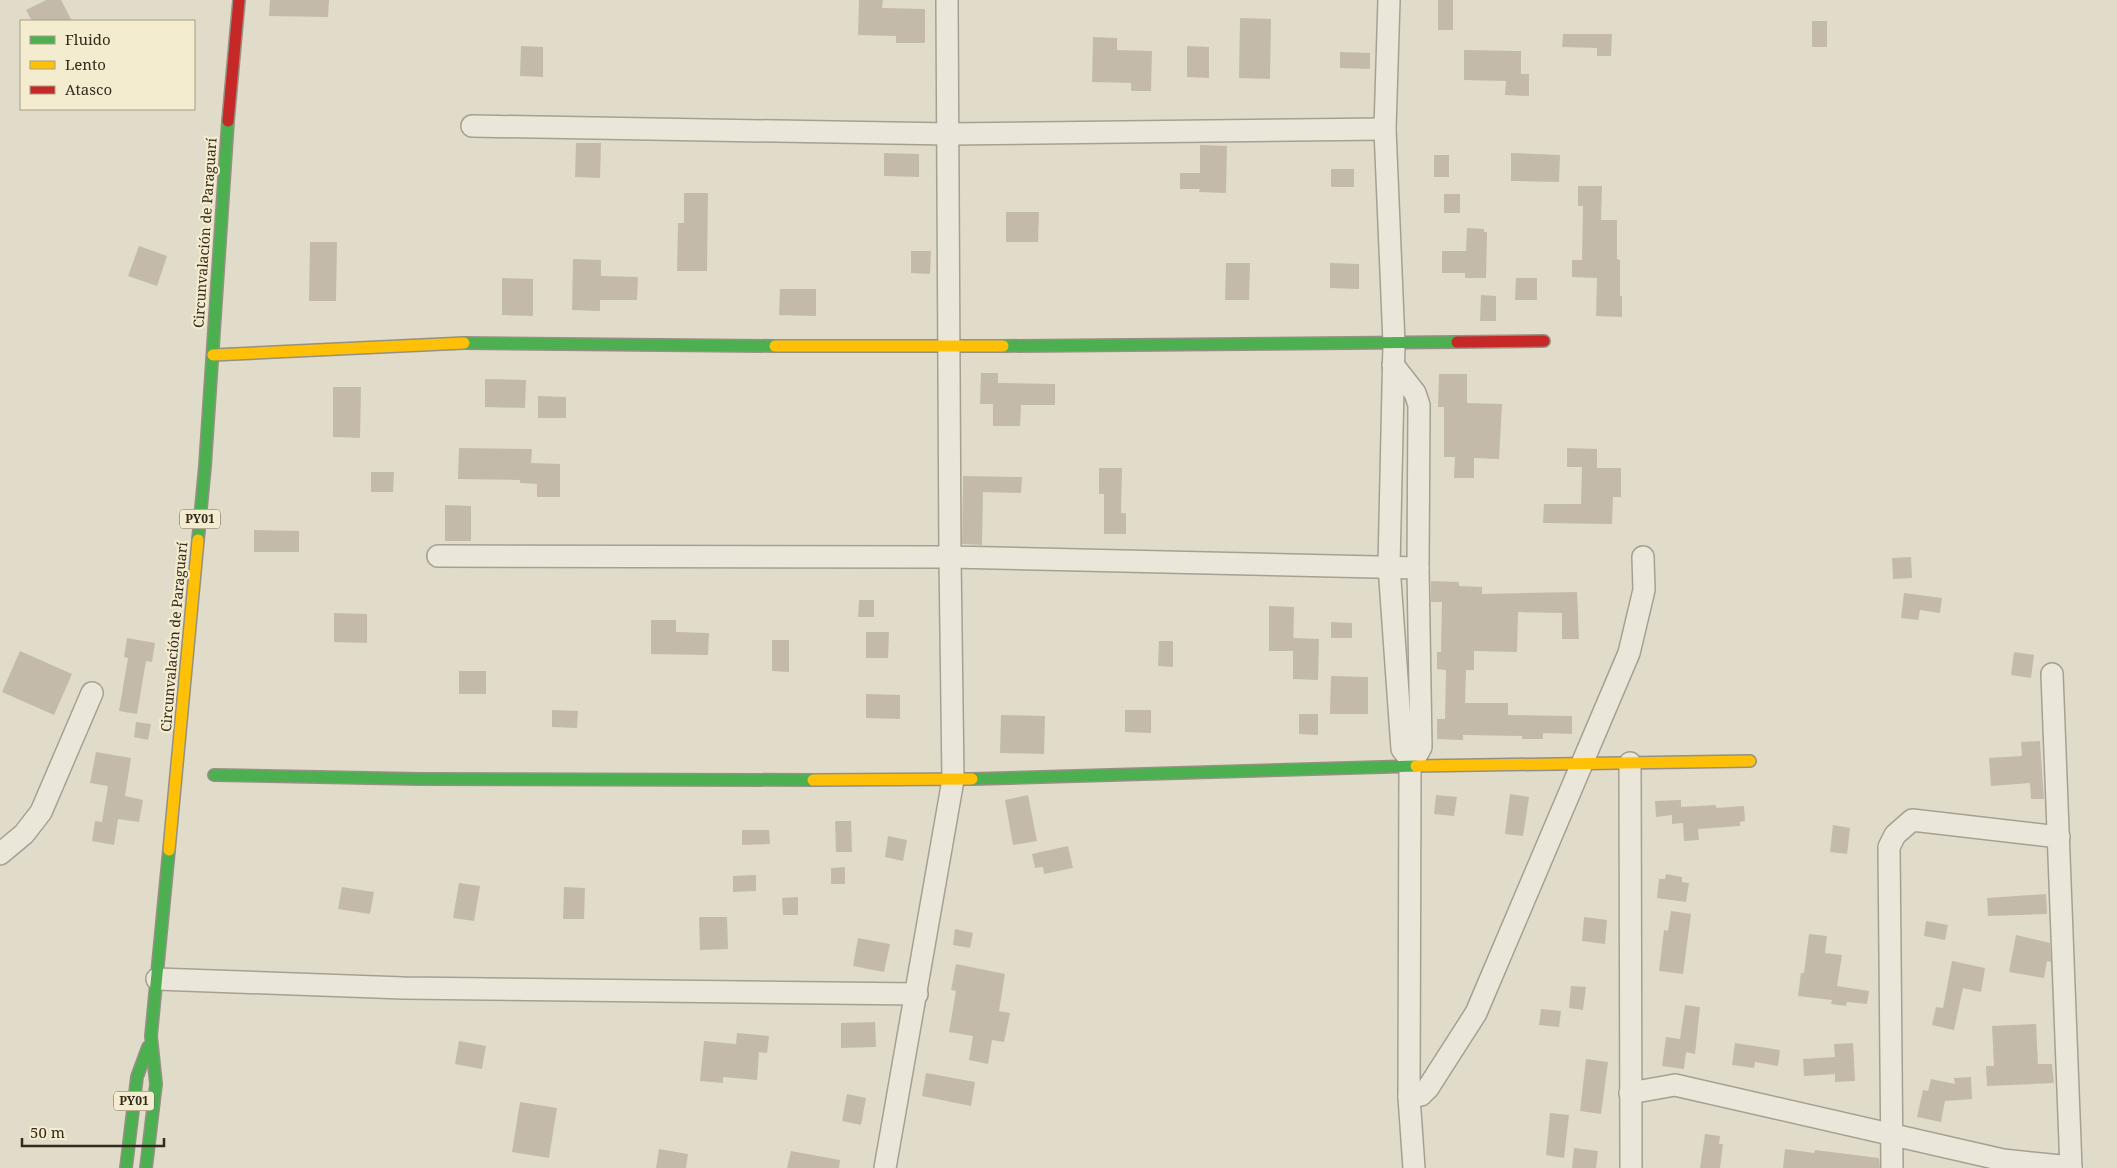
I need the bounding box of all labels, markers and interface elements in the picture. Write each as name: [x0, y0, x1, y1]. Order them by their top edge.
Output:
legend: [20, 20, 195, 110]
text: Fluido: [65, 29, 111, 49]
text: Lento: [65, 54, 106, 74]
text: Atasco: [65, 79, 112, 99]
street label: Circunvalación de Paraguarí: [188, 137, 221, 329]
road number: PY01: [180, 509, 220, 528]
street label: Circunvalación de Paraguarí: [156, 541, 191, 733]
road number: PY01: [114, 1092, 154, 1110]
scale bar: [22, 1116, 165, 1148]
text: 50 m: [30, 1122, 65, 1142]

